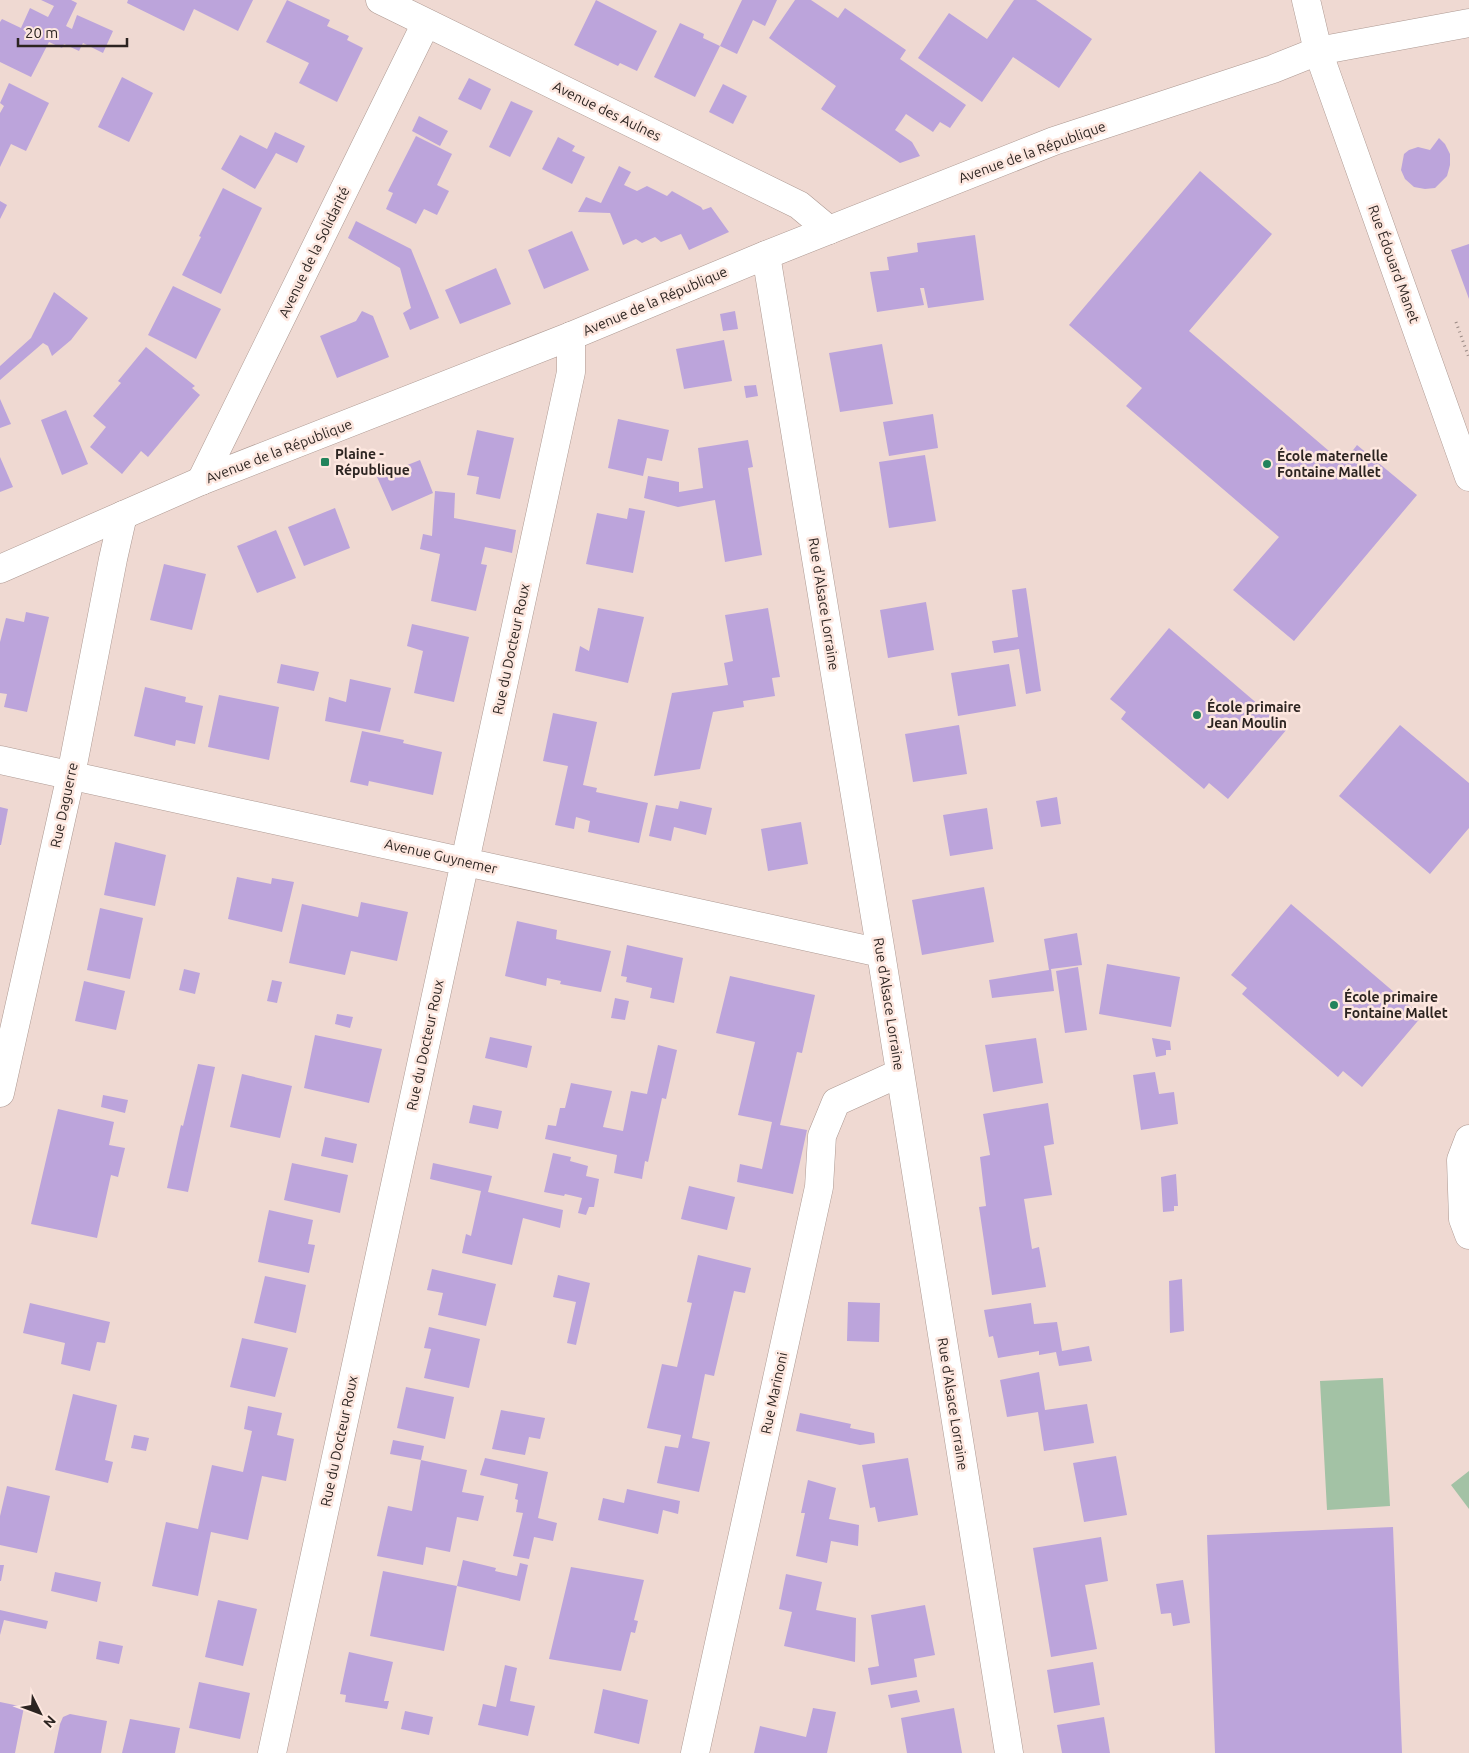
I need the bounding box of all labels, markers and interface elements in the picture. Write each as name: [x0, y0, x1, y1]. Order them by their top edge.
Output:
scale bar: [18, 15, 126, 47]
text: 20 m: [25, 24, 58, 41]
street label: Avenue des Aulnes: [550, 78, 664, 144]
street label: Avenue de la République: [956, 118, 1108, 186]
street label: Avenue de la Solidarité: [275, 184, 353, 320]
street label: Rue Édouard Manet: [1365, 203, 1424, 326]
street label: Avenue de la République: [580, 263, 730, 339]
street label: Avenue de la République: [204, 416, 354, 486]
place label: Plaine - République: [335, 446, 410, 478]
place label: École maternelle Fontaine Mallet: [1277, 447, 1388, 480]
marker: Plaine - République: [319, 456, 331, 468]
marker: École maternelle Fontaine Mallet: [1261, 458, 1273, 470]
street label: Rue d'Alsace Lorraine: [806, 537, 842, 671]
street label: Rue du Docteur Roux: [489, 582, 533, 716]
place label: École primaire Jean Moulin: [1207, 698, 1301, 731]
marker: École primaire Jean Moulin: [1191, 709, 1203, 721]
street label: Rue Daguerre: [47, 761, 81, 849]
street label: Avenue Guynemer: [383, 835, 500, 877]
street label: Rue d'Alsace Lorraine: [871, 937, 907, 1071]
street label: Rue du Docteur Roux: [403, 978, 447, 1112]
place label: École primaire Fontaine Mallet: [1344, 988, 1448, 1021]
marker: École primaire Fontaine Mallet: [1328, 999, 1340, 1011]
street label: Rue d'Alsace Lorraine: [935, 1337, 971, 1471]
street label: Rue Marinoni: [758, 1351, 790, 1435]
street label: Rue du Docteur Roux: [317, 1374, 361, 1508]
north arrow: [15, 1688, 65, 1738]
text: N: [40, 1712, 59, 1731]

